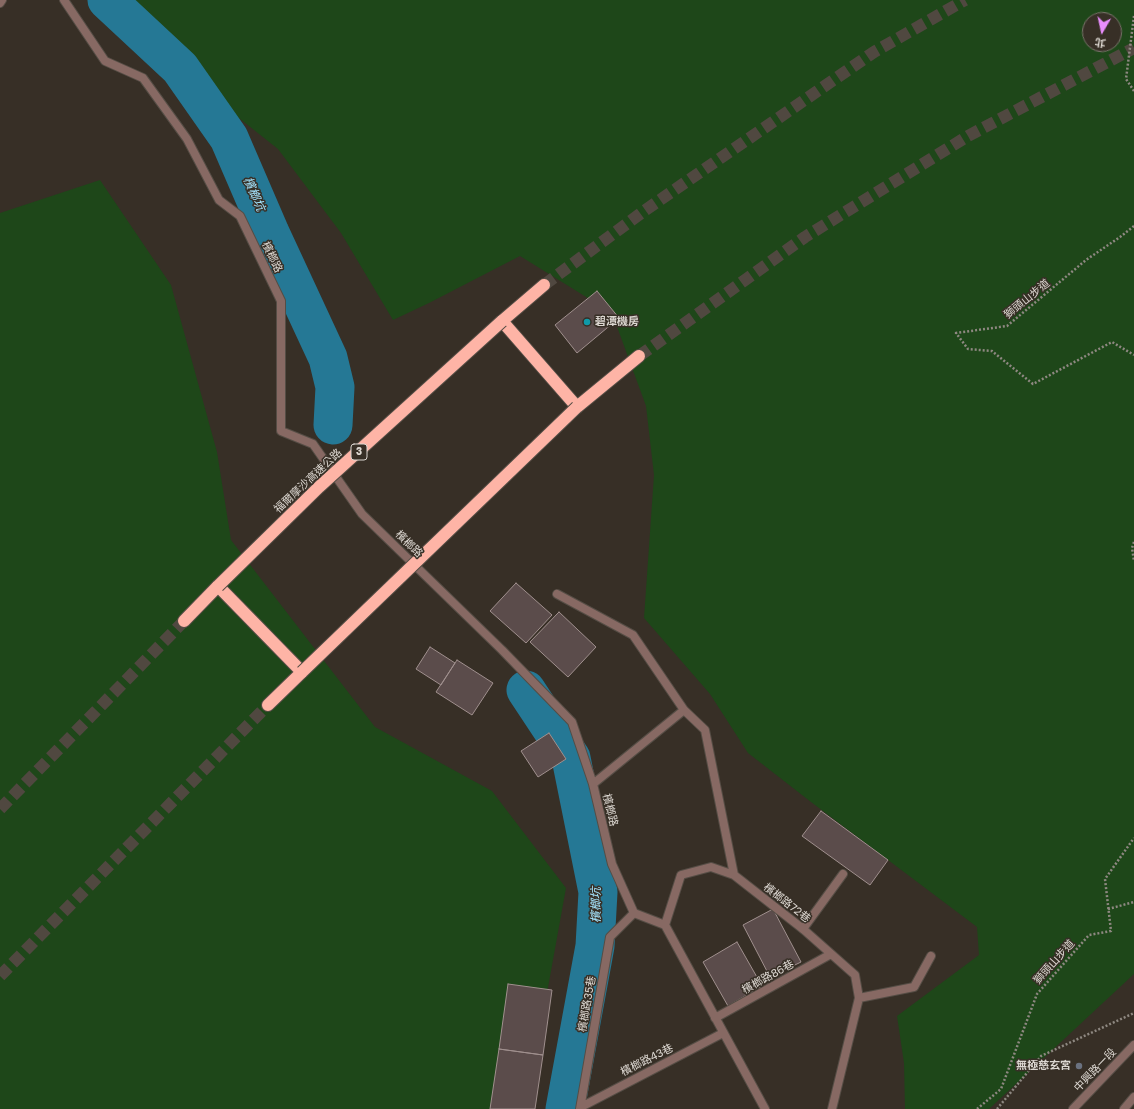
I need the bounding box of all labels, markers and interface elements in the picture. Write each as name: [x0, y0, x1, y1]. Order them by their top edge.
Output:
north arrow: [1082, 12, 1122, 52]
text: 北: [1094, 36, 1107, 51]
water label: 檳榔坑: [240, 175, 268, 213]
street label: 檳榔路: [259, 239, 285, 275]
street label: 獅頭山步道: [1001, 277, 1053, 321]
place label: 碧潭機房: [595, 315, 639, 329]
marker: 碧潭機房: [582, 317, 592, 327]
road number: 3: [351, 444, 367, 460]
street label: 福爾摩沙高速公路: [271, 446, 345, 516]
street label: 檳榔路: [393, 528, 425, 560]
street label: 檳榔路: [600, 792, 620, 828]
street label: 檳榔路72巷: [761, 880, 813, 926]
water label: 檳榔坑: [589, 887, 603, 923]
street label: 獅頭山步道: [1031, 937, 1077, 987]
street label: 檳榔路86巷: [740, 957, 796, 997]
street label: 檳榔路35巷: [576, 975, 598, 1033]
street label: 檳榔路43巷: [619, 1041, 675, 1079]
street label: 中興路一段: [1071, 1046, 1119, 1094]
place label: 無極慈玄宮: [1016, 1059, 1071, 1073]
marker: 無極慈玄宮: [1074, 1061, 1084, 1071]

